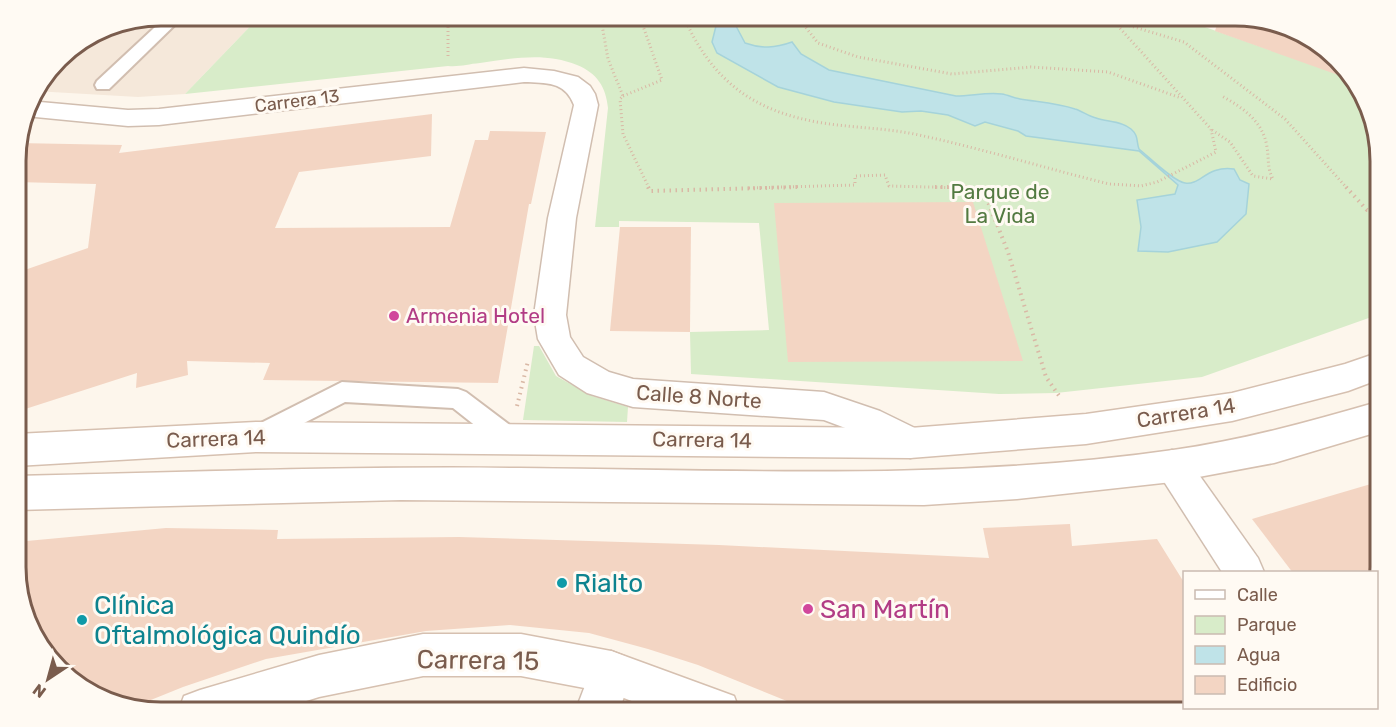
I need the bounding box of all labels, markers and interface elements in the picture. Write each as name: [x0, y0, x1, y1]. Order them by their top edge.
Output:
street label: Carrera 13: [253, 85, 341, 117]
park label: Parque de La Vida: [951, 179, 1049, 228]
place label: Armenia Hotel: [406, 303, 545, 328]
marker: Armenia Hotel: [387, 309, 401, 323]
street label: Calle 8 Norte: [635, 380, 763, 413]
street label: Carrera 14: [1135, 392, 1237, 433]
street label: Carrera 14: [166, 424, 266, 453]
street label: Carrera 14: [652, 426, 752, 453]
place label: Rialto: [574, 568, 643, 599]
legend: [1183, 571, 1378, 709]
marker: Rialto: [555, 576, 569, 590]
text: Calle: [1237, 584, 1278, 606]
place label: Clínica Oftalmológica Quindío: [94, 590, 361, 651]
place label: San Martín: [820, 594, 950, 625]
marker: San Martín: [801, 602, 815, 616]
marker: Clínica Oftalmológica Quindío: [75, 613, 89, 627]
text: Parque: [1237, 614, 1297, 636]
street label: Carrera 15: [416, 644, 540, 677]
text: Agua: [1237, 644, 1280, 666]
north arrow: [18, 649, 78, 709]
text: Edificio: [1237, 674, 1297, 696]
text: N: [29, 680, 50, 702]

